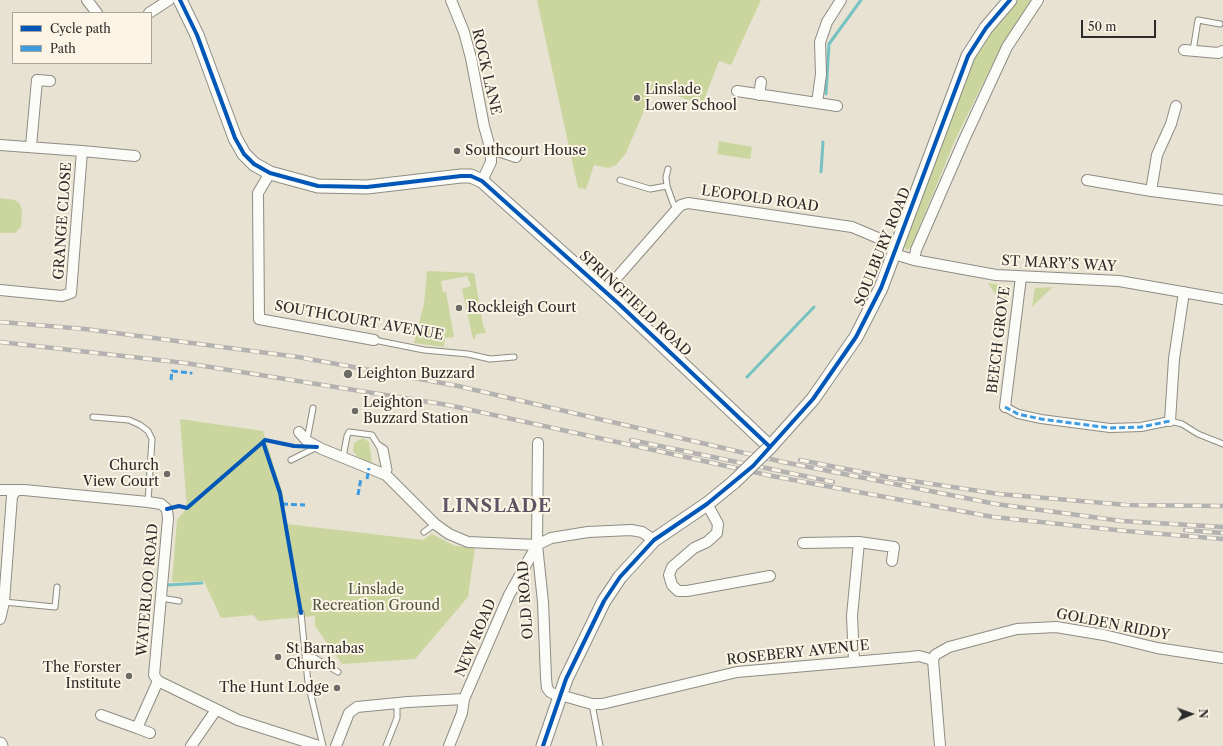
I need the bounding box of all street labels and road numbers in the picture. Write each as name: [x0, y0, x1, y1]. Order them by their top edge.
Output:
street label: ROCK LANE: [468, 27, 504, 117]
street label: GRANGE CLOSE: [51, 162, 75, 280]
street label: LEOPOLD ROAD: [700, 182, 820, 216]
street label: SOULBURY ROAD: [851, 185, 915, 309]
street label: SPRINGFIELD ROAD: [576, 248, 694, 360]
street label: ST MARY'S WAY: [1001, 253, 1117, 275]
street label: BEECH GROVE: [984, 285, 1014, 395]
street label: SOUTHCOURT AVENUE: [273, 298, 445, 344]
street label: WATERLOO ROAD: [134, 523, 162, 657]
street label: OLD ROAD: [515, 560, 537, 640]
street label: NEW ROAD: [452, 596, 500, 680]
street label: GOLDEN RIDDY: [1055, 606, 1171, 644]
street label: ROSEBERY AVENUE: [726, 637, 870, 669]

